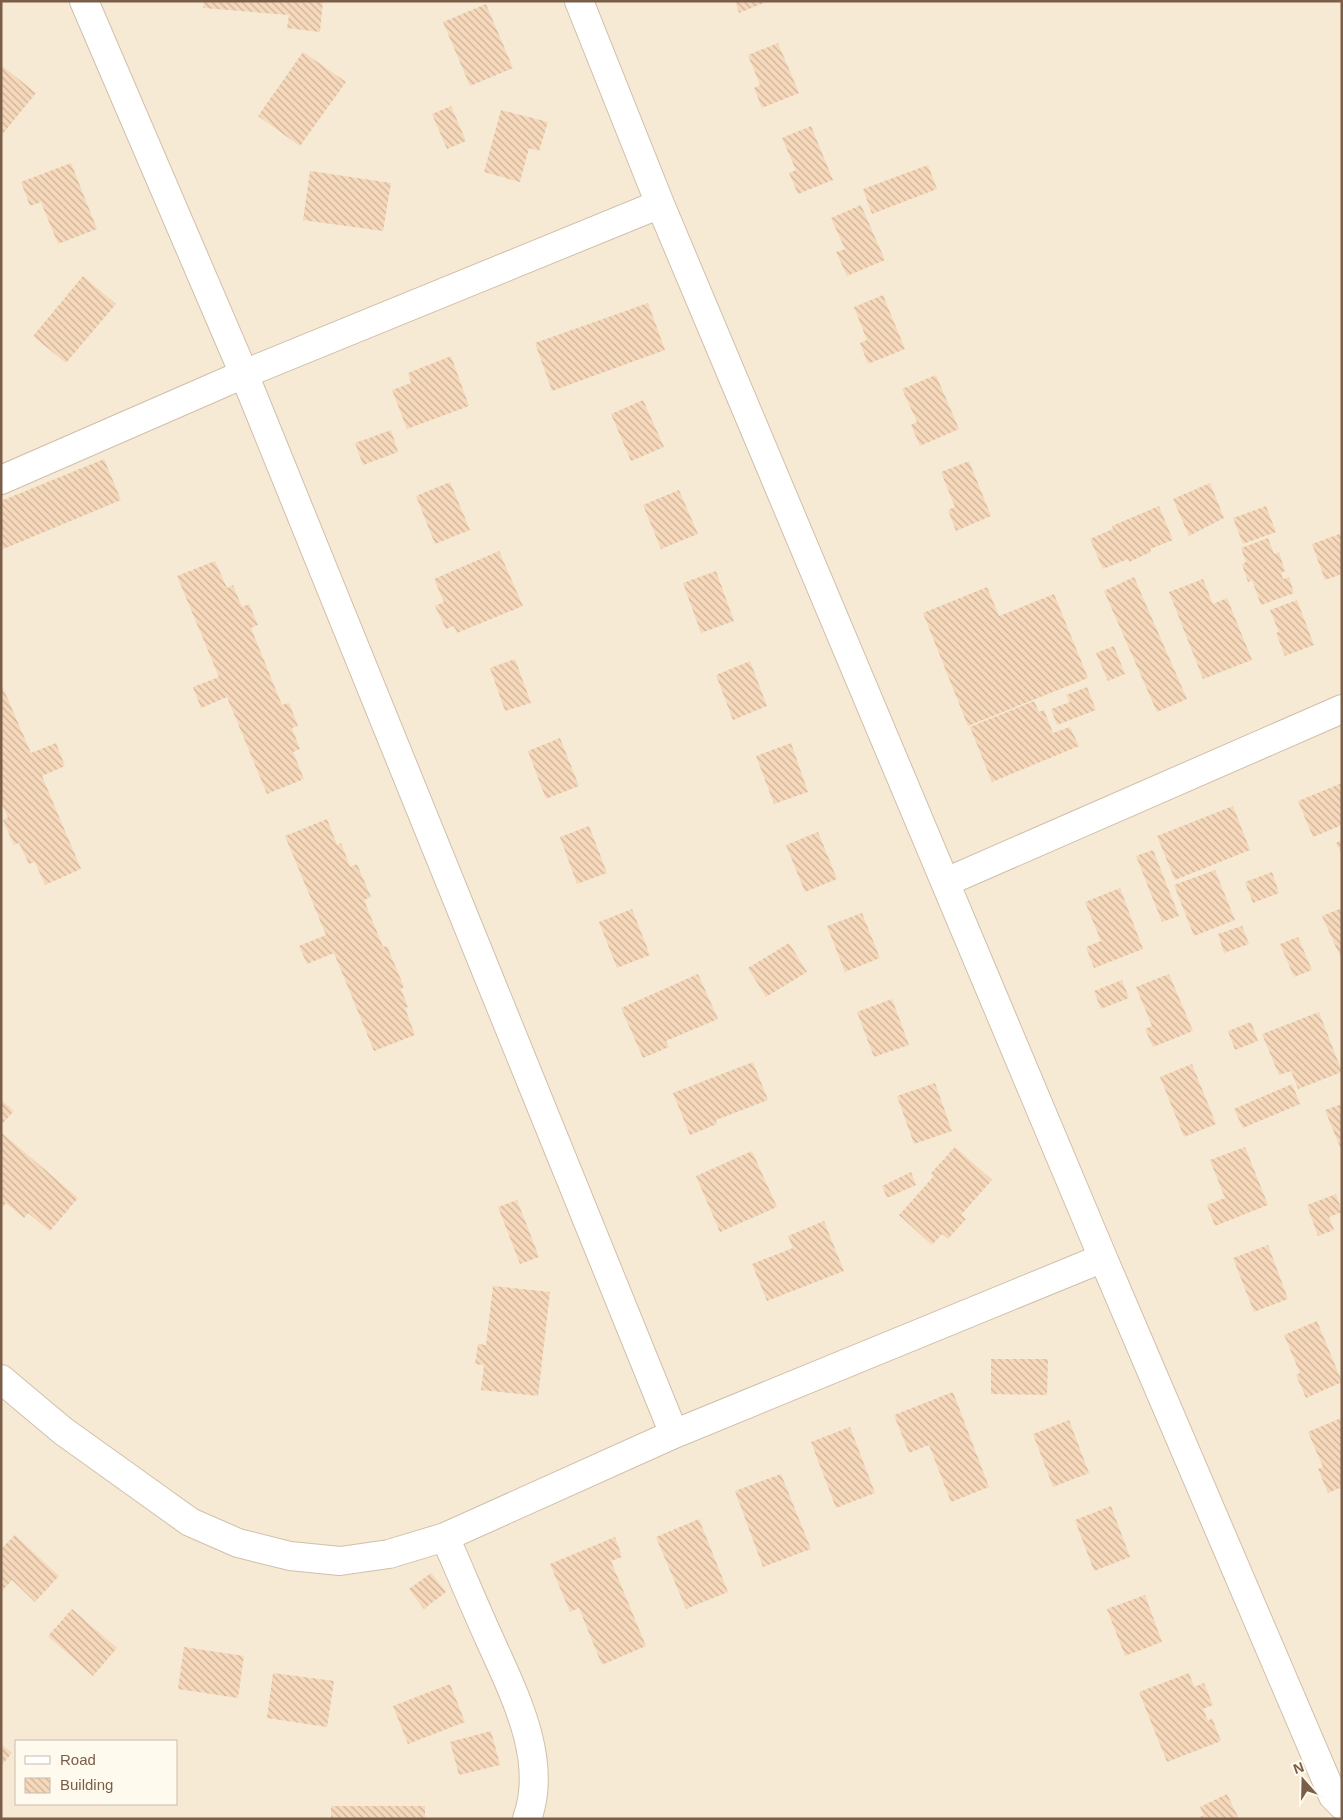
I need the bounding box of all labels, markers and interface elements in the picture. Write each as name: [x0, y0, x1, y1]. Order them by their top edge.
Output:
legend: [15, 1740, 178, 1805]
text: Road: [60, 1751, 96, 1768]
north arrow: [1278, 1755, 1328, 1805]
text: N: [1291, 1759, 1306, 1777]
text: Building: [60, 1776, 113, 1793]

